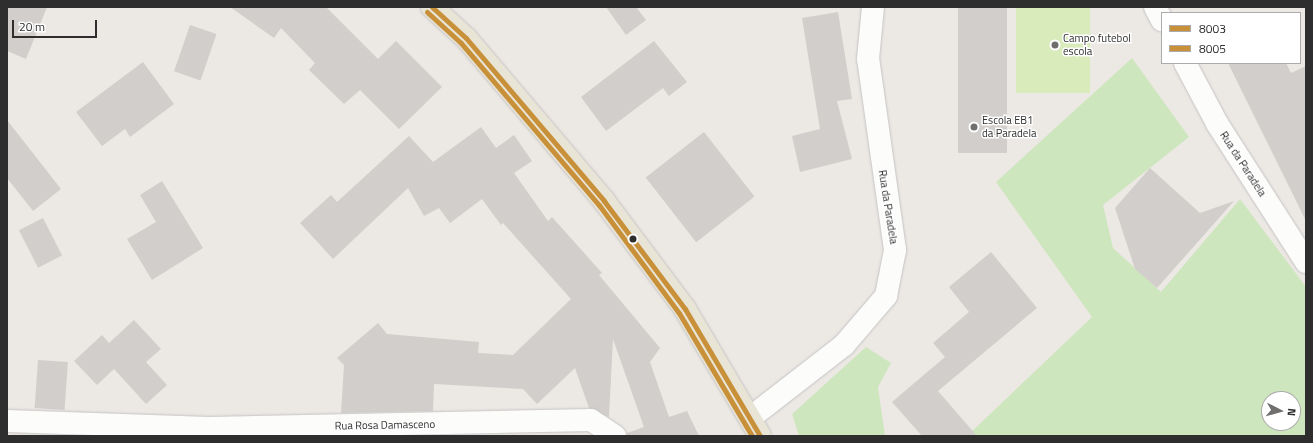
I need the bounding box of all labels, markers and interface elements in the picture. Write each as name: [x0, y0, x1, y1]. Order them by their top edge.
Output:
scale bar: [14, 12, 99, 38]
legend: [1161, 12, 1301, 64]
text: 20 m: [19, 17, 45, 36]
text: 8003: [1199, 19, 1226, 38]
place label: Campo futebol escola: [1063, 32, 1131, 58]
text: 8005: [1199, 39, 1226, 58]
marker: Campo futebol escola: [1050, 40, 1060, 50]
place label: Escola EB1 da Paradela: [982, 114, 1036, 140]
marker: Escola EB1 da Paradela: [969, 122, 979, 132]
street label: Rua da Paradela: [1217, 129, 1269, 199]
street label: Rua da Paradela: [876, 169, 900, 245]
unlabelled marker: [628, 234, 638, 244]
north arrow: [1261, 391, 1301, 431]
text: N: [1284, 408, 1300, 417]
street label: Rua Rosa Damasceno: [335, 418, 435, 432]

